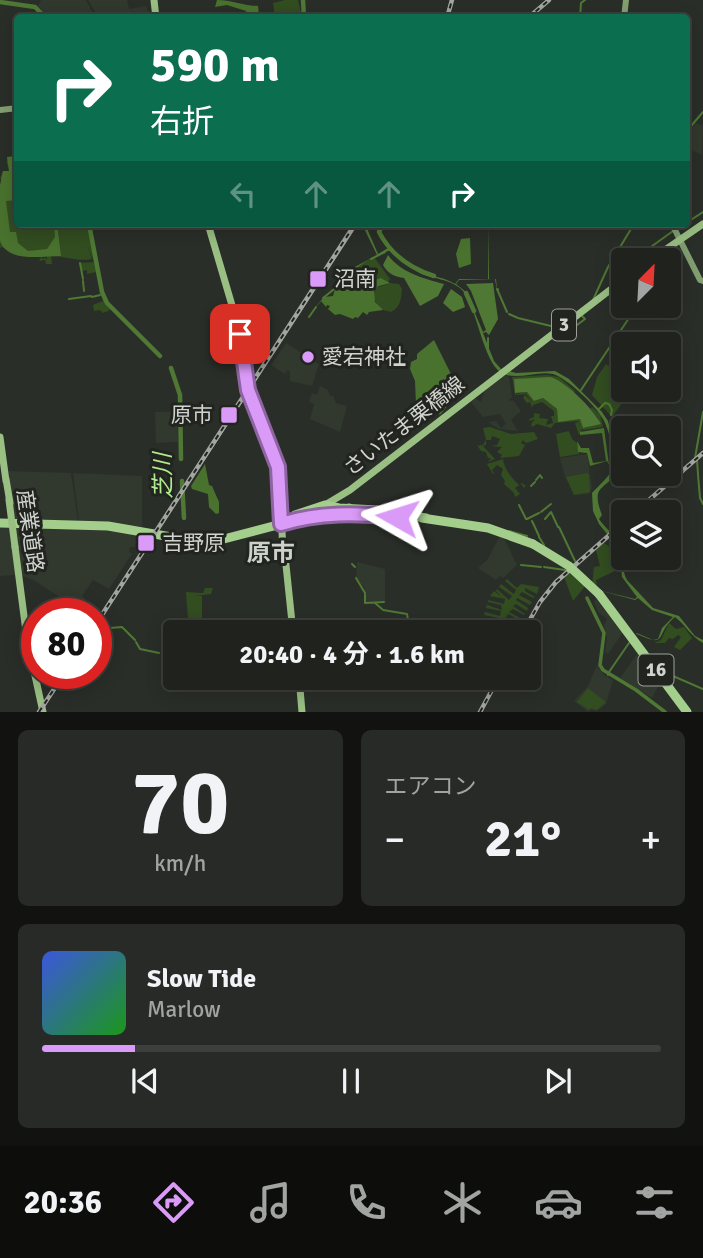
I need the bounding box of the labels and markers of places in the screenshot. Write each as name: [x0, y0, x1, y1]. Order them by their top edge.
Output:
place label: 沼南: [334, 266, 376, 292]
marker: 沼南: [308, 269, 328, 289]
pin: [210, 304, 270, 364]
place label: 愛宕神社: [322, 344, 406, 370]
marker: 愛宕神社: [300, 349, 316, 365]
place label: 原市: [171, 402, 213, 428]
marker: 原市: [219, 405, 239, 425]
place label: 吉野原: [162, 530, 225, 556]
marker: 吉野原: [136, 533, 156, 553]

